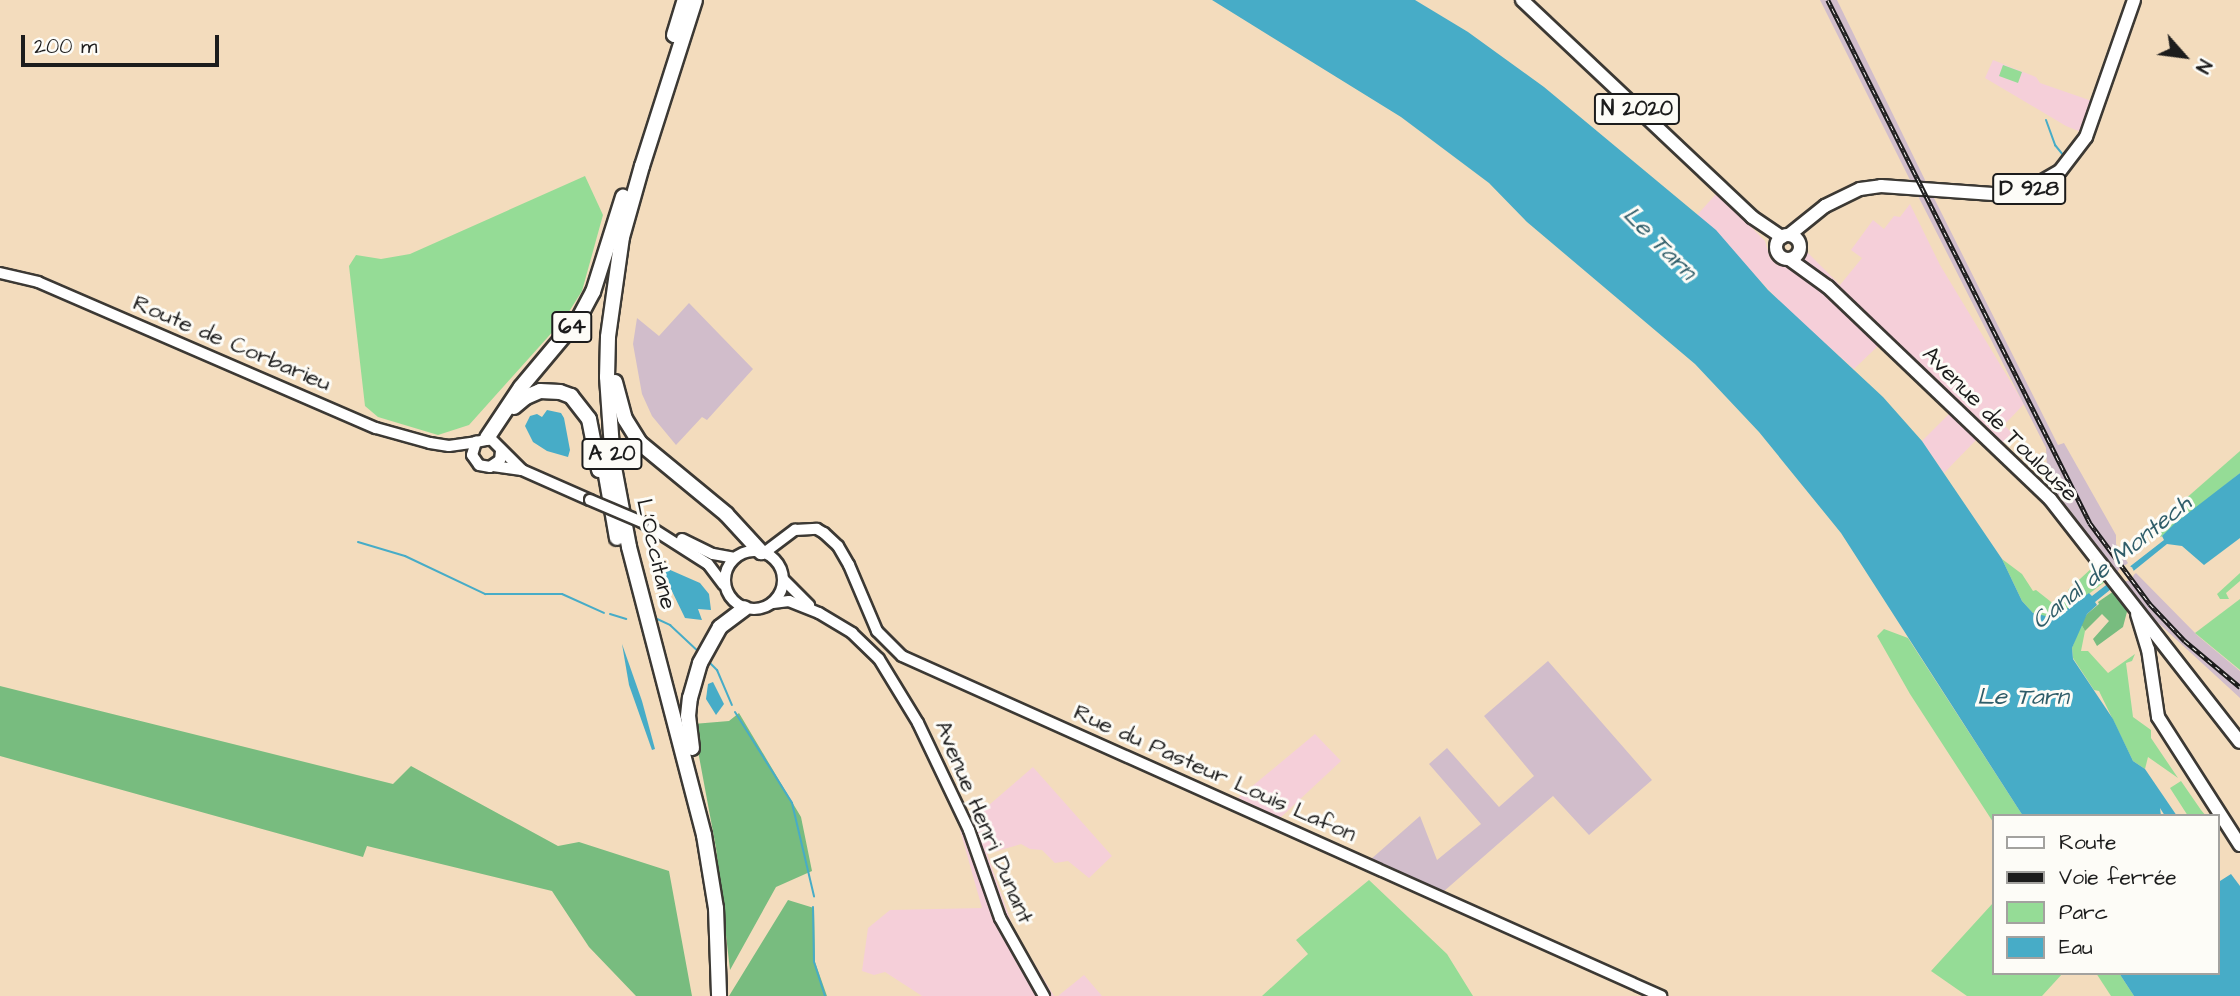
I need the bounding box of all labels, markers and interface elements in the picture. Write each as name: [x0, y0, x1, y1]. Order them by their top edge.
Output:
scale bar: [24, 21, 222, 65]
north arrow: [2149, 21, 2219, 91]
text: 200 m: [34, 32, 97, 61]
text: N: [2188, 54, 2218, 78]
road number: N 2020: [1593, 92, 1681, 126]
road number: D 928: [1990, 172, 2068, 206]
water label: Le Tarn: [1616, 201, 1702, 287]
street label: Route de Corbarieu: [129, 289, 335, 397]
road number: 64: [551, 310, 593, 344]
street label: Avenue de Toulouse: [1917, 341, 2083, 507]
road number: A 20: [580, 436, 644, 472]
water label: Canal de Montech: [2026, 490, 2198, 636]
street label: L'Occitane: [630, 496, 682, 612]
water label: Le Tarn: [1977, 684, 2069, 712]
street label: Rue du Pasteur Louis Lafon: [1070, 698, 1360, 848]
street label: Avenue Henri Dunant: [929, 716, 1039, 928]
legend: [1992, 814, 2219, 975]
text: Route: [2059, 828, 2116, 857]
text: Voie ferrée: [2059, 863, 2177, 892]
text: Parc: [2059, 898, 2108, 927]
text: Eau: [2059, 933, 2093, 962]

